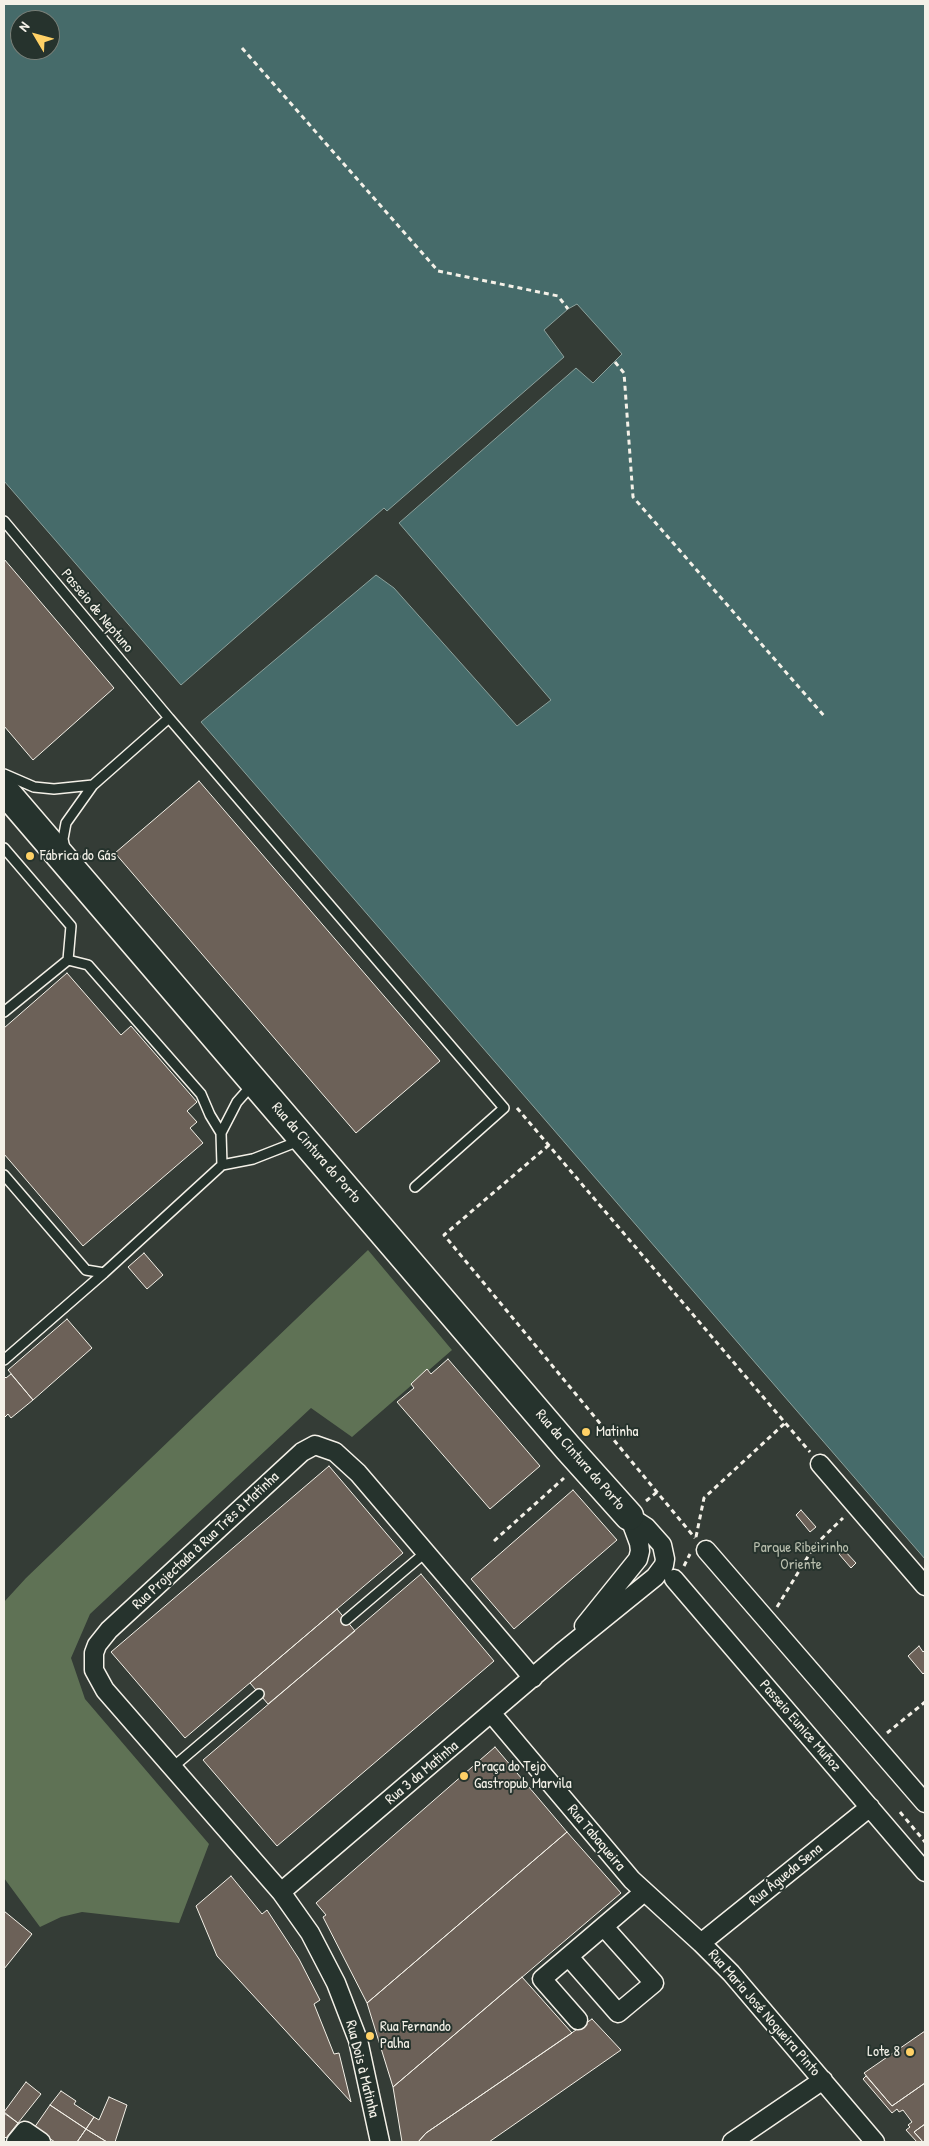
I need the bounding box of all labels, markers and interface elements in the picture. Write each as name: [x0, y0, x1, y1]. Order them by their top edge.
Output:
north arrow: [10, 10, 60, 60]
text: N: [14, 18, 33, 35]
street label: Passeio de Neptuno: [57, 566, 137, 656]
place label: Fábrica do Gás: [40, 847, 116, 865]
marker: Fábrica do Gás: [24, 850, 36, 862]
street label: Rua da Cintura do Porto: [267, 1099, 365, 1207]
street label: Rua da Cintura do Porto: [531, 1406, 629, 1514]
place label: Matinha: [596, 1423, 638, 1441]
marker: Matinha: [580, 1426, 592, 1438]
street label: Rua Projectada à Rua Três à Matinha: [129, 1468, 283, 1614]
park label: Parque Ribeirinho Oriente: [753, 1539, 849, 1574]
street label: Passeio Eunice Muñoz: [755, 1676, 845, 1776]
street label: Rua 3 da Matinha: [382, 1737, 462, 1809]
place label: Praça do Tejo Gastropub Marvila: [474, 1758, 572, 1793]
marker: Praça do Tejo Gastropub Marvila: [458, 1770, 470, 1782]
street label: Rua Tabaqueira: [563, 1801, 629, 1875]
street label: Rua Águeda Sena: [746, 1840, 826, 1910]
street label: Rua Maria José Nogueira Pinto: [704, 1946, 824, 2080]
place label: Rua Fernando Palha: [380, 2018, 451, 2053]
street label: Rua Dois à Matinha: [341, 2019, 383, 2119]
marker: Rua Fernando Palha: [364, 2030, 376, 2042]
place label: Lote 8: [867, 2043, 900, 2061]
marker: Lote 8: [904, 2046, 916, 2058]

